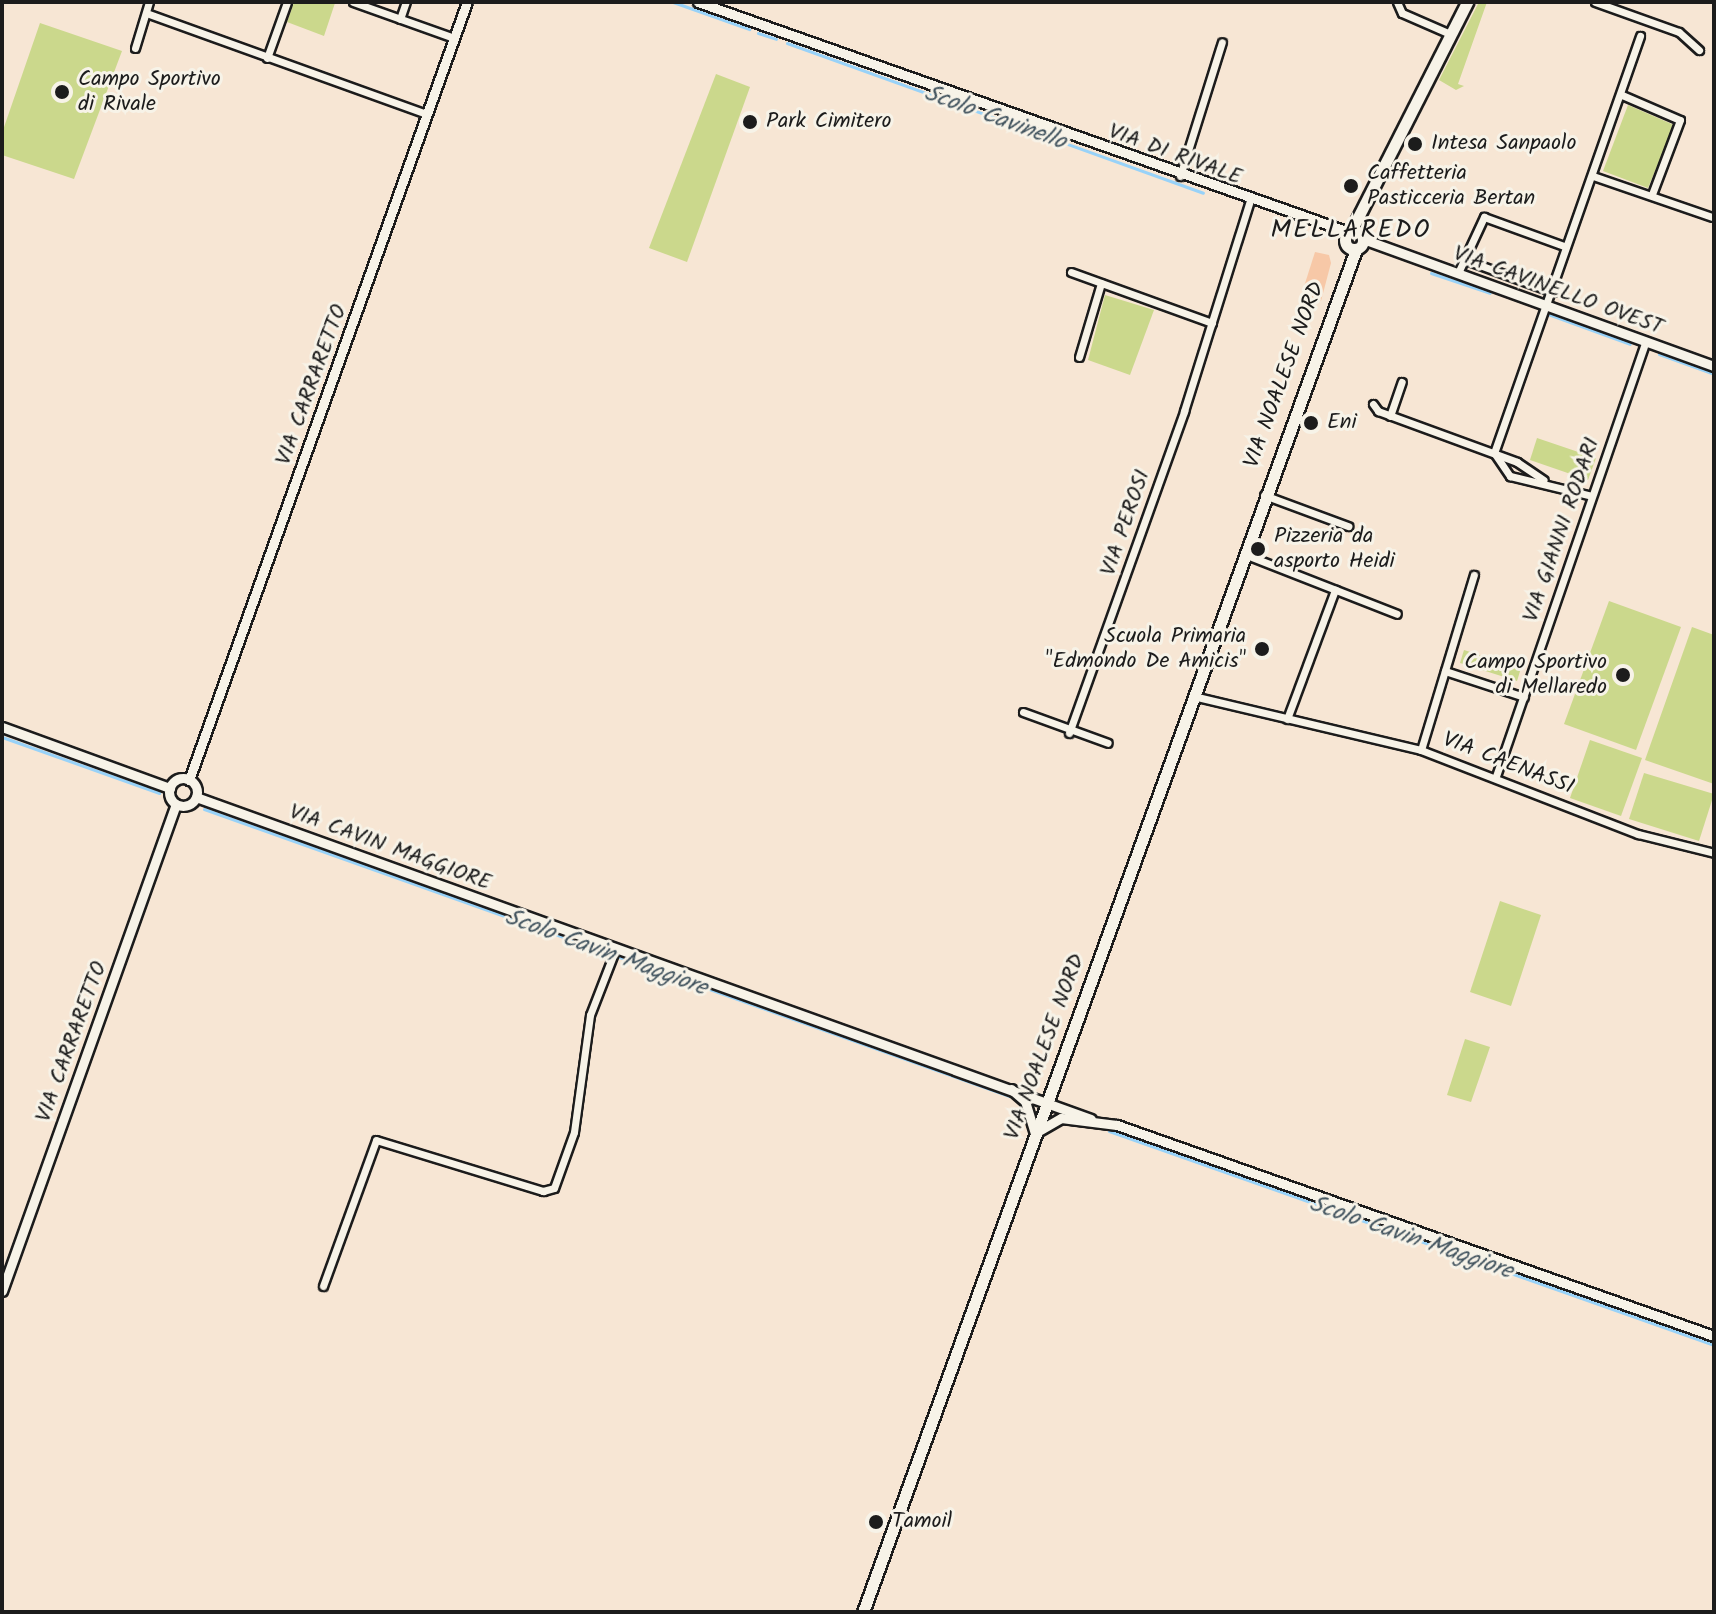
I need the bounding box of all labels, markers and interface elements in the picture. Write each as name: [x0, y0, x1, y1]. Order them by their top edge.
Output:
place label: Campo Sportivo di Rivale: [78, 66, 221, 118]
water label: Scolo Cavinello: [920, 79, 1070, 157]
marker: Campo Sportivo di Rivale: [53, 83, 71, 101]
place label: Park Cimitero: [766, 109, 892, 135]
marker: Park Cimitero: [741, 113, 759, 131]
street label: VIA DI RIVALE: [1105, 119, 1245, 191]
place label: Intesa Sanpaolo: [1431, 131, 1576, 157]
marker: Intesa Sanpaolo: [1406, 135, 1424, 153]
place label: Caffetteria Pasticceria Bertan: [1367, 160, 1535, 212]
marker: Caffetteria Pasticceria Bertan: [1342, 177, 1360, 195]
district label: MELLAREDO: [1270, 215, 1432, 247]
street label: VIA CAVINELLO OVEST: [1449, 241, 1667, 341]
street label: VIA NOALESE NORD: [1239, 278, 1331, 472]
street label: VIA CARRARETTO: [271, 301, 353, 469]
place label: Eni: [1327, 410, 1357, 436]
marker: Eni: [1302, 414, 1320, 432]
street label: VIA GIANNI RODARI: [1518, 434, 1606, 626]
street label: VIA PEROSI: [1096, 467, 1156, 579]
place label: Pizzeria da asporto Heidi: [1274, 523, 1395, 574]
marker: Pizzeria da asporto Heidi: [1249, 540, 1267, 558]
place label: Scuola Primaria "Edmondo De Amicis": [1045, 623, 1246, 674]
marker: Scuola Primaria "Edmondo De Amicis": [1253, 640, 1271, 658]
place label: Campo Sportivo di Mellaredo: [1464, 649, 1607, 700]
marker: Campo Sportivo di Mellaredo: [1614, 666, 1632, 684]
street label: VIA CAENASSI: [1439, 727, 1577, 801]
street label: VIA CAVIN MAGGIORE: [285, 799, 495, 897]
water label: Scolo Cavin Maggiore: [501, 903, 711, 1003]
street label: VIA NOALESE NORD: [999, 950, 1091, 1144]
street label: VIA CARRARETTO: [31, 958, 113, 1126]
water label: Scolo Cavin Maggiore: [1306, 1190, 1516, 1286]
place label: Tamoil: [892, 1509, 952, 1535]
marker: Tamoil: [867, 1513, 885, 1531]

